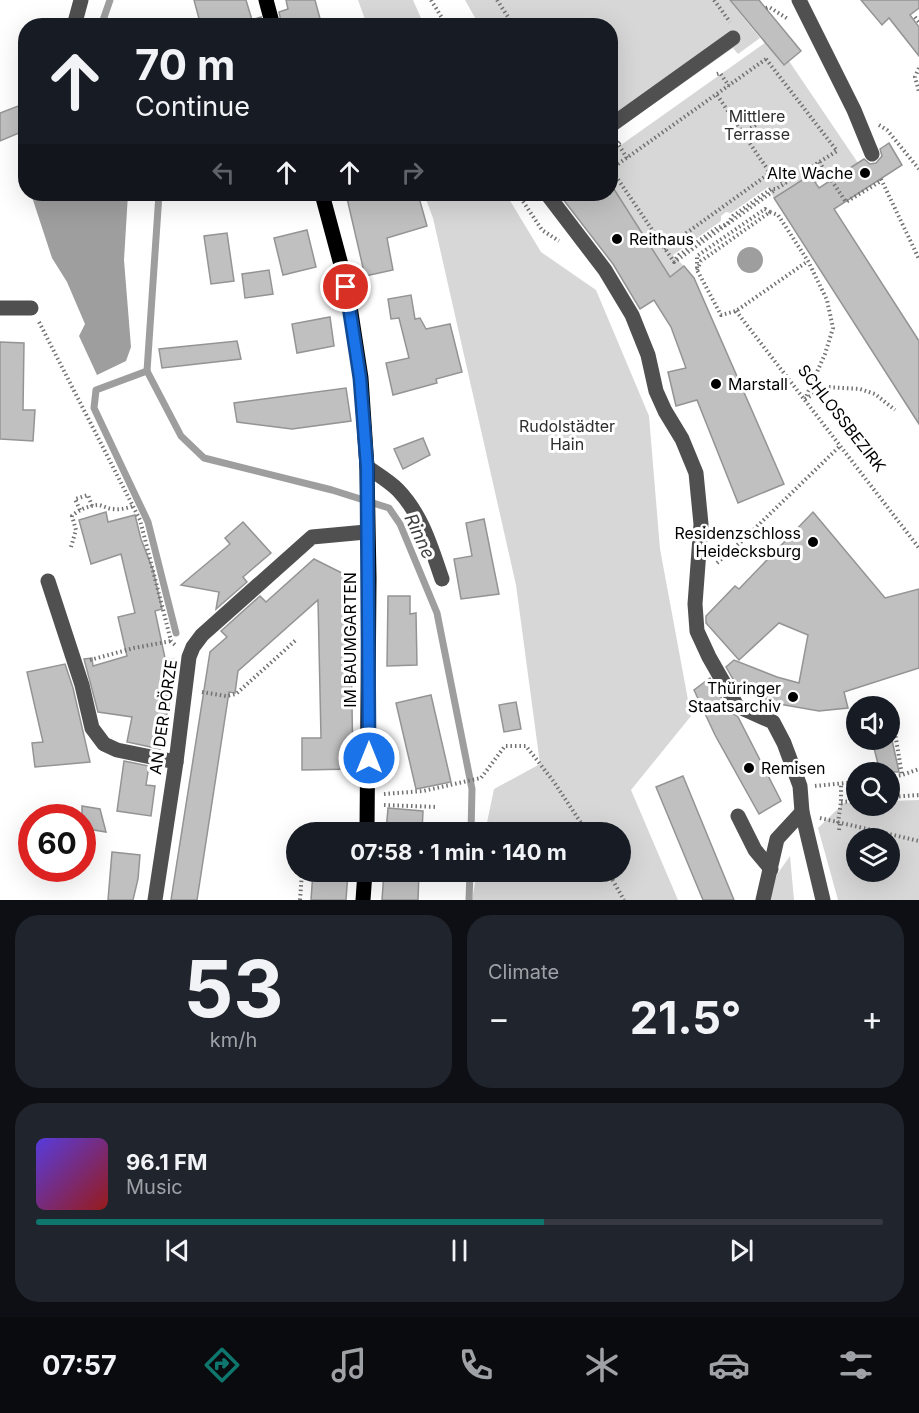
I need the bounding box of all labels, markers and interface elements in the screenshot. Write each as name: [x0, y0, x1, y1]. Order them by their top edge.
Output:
text: 70 m: [135, 39, 235, 90]
icon: ahead: [36, 42, 114, 120]
text: Continue: [135, 90, 250, 123]
park label: Mittlere Terrasse: [724, 106, 790, 144]
icon: left: [207, 156, 240, 189]
icon: ahead: [270, 156, 303, 189]
icon: ahead: [333, 156, 366, 189]
icon: right: [396, 156, 429, 189]
place label: Alte Wache: [767, 163, 853, 183]
marker: Alte Wache: [858, 166, 872, 180]
place label: Reithaus: [629, 229, 694, 249]
marker: Reithaus: [610, 232, 624, 246]
pin: [320, 261, 371, 312]
icon: arrive: [329, 270, 362, 303]
street label: SCHLOSSBEZIRK: [794, 360, 890, 476]
place label: Marstall: [728, 374, 788, 394]
marker: Marstall: [709, 377, 723, 391]
park label: Rudolstädter Hain: [519, 416, 615, 454]
water label: Rinne: [400, 510, 440, 562]
place label: Residenzschloss Heidecksburg: [674, 523, 801, 561]
marker: Residenzschloss Heidecksburg: [806, 535, 820, 549]
street label: IM BAUMGARTEN: [340, 572, 360, 708]
street label: AN DER PÖRZE: [145, 658, 181, 776]
place label: Thüringer Staatsarchiv: [688, 678, 781, 716]
marker: Thüringer Staatsarchiv: [786, 690, 800, 704]
map controls: [846, 696, 900, 882]
button: sound: [846, 696, 900, 750]
position arrow: [337, 726, 401, 790]
place label: Remisen: [761, 758, 826, 778]
marker: Remisen: [742, 761, 756, 775]
button: search: [846, 762, 900, 816]
speed limit sign: 60: [18, 804, 96, 882]
button: layers: [846, 828, 900, 882]
text: 07:58 · 1 min · 140 m: [350, 839, 567, 865]
text: 53: [183, 941, 284, 1036]
text: Climate: [488, 960, 559, 984]
text: 21.5°: [630, 990, 741, 1045]
text: −: [488, 998, 510, 1038]
text: +: [861, 998, 883, 1038]
text: km/h: [210, 1028, 257, 1052]
text: 96.1 FM: [126, 1149, 207, 1175]
text: Music: [126, 1175, 183, 1199]
icon: previous: [161, 1234, 194, 1267]
icon: pause: [443, 1234, 476, 1267]
icon: next: [725, 1234, 758, 1267]
icon: directions: [201, 1344, 243, 1386]
icon: music: [328, 1344, 370, 1386]
icon: phone: [455, 1344, 497, 1386]
icon: climate: [581, 1344, 623, 1386]
icon: car: [708, 1344, 750, 1386]
icon: filters: [835, 1344, 877, 1386]
text: 07:57: [42, 1349, 117, 1382]

